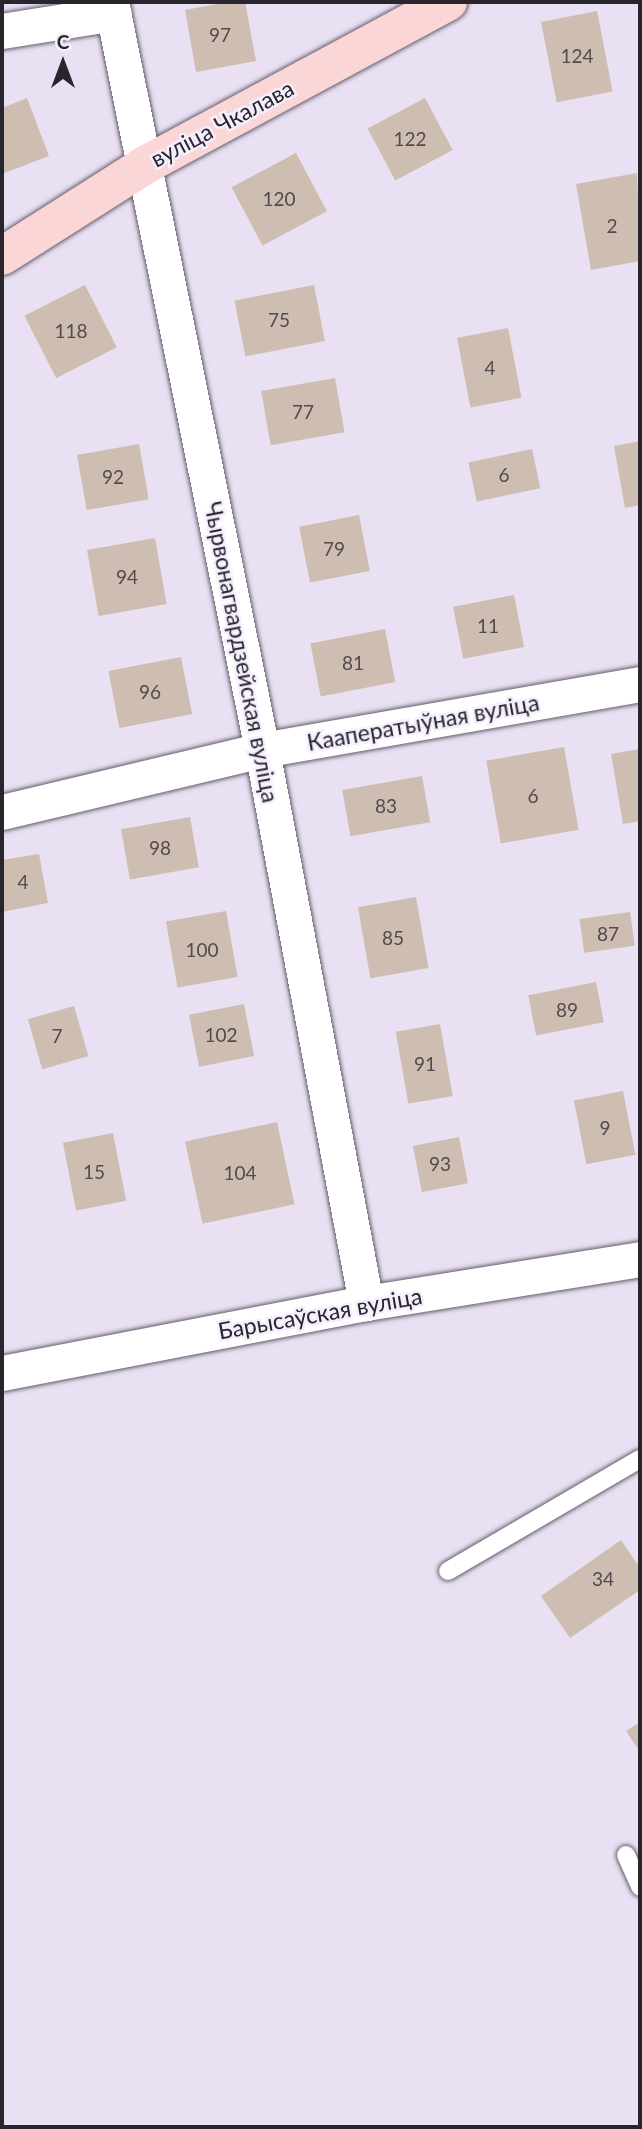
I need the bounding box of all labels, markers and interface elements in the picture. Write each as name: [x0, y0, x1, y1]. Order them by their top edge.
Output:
house number: 97: [209, 24, 231, 46]
north arrow: [28, 28, 98, 98]
text: С: [57, 30, 69, 53]
house number: 124: [560, 45, 594, 67]
street label: вуліца Чкалава: [146, 74, 298, 172]
house number: 122: [393, 128, 427, 150]
house number: 120: [262, 188, 296, 210]
house number: 2: [606, 215, 618, 237]
house number: 75: [268, 309, 290, 331]
house number: 118: [54, 320, 88, 342]
house number: 4: [484, 357, 496, 379]
house number: 77: [292, 401, 314, 423]
house number: 6: [498, 464, 510, 486]
house number: 92: [102, 466, 124, 488]
street label: Чырвонагвардзейская вуліца: [199, 499, 285, 805]
house number: 79: [323, 538, 345, 560]
house number: 94: [116, 566, 138, 588]
house number: 11: [477, 615, 499, 637]
house number: 81: [342, 652, 364, 674]
house number: 96: [139, 681, 161, 703]
street label: Кааператыўная вуліца: [305, 688, 541, 756]
house number: 6: [527, 785, 539, 807]
house number: 83: [375, 795, 397, 817]
house number: 98: [149, 837, 171, 859]
house number: 4: [17, 871, 29, 893]
house number: 87: [597, 923, 619, 945]
house number: 85: [382, 927, 404, 949]
house number: 100: [185, 939, 219, 961]
house number: 89: [556, 999, 578, 1021]
house number: 102: [204, 1024, 238, 1046]
house number: 7: [51, 1025, 63, 1047]
house number: 91: [414, 1053, 436, 1075]
house number: 9: [599, 1117, 611, 1139]
house number: 93: [429, 1153, 451, 1175]
house number: 15: [83, 1161, 105, 1183]
house number: 104: [223, 1162, 257, 1184]
street label: Барысаўская вуліца: [216, 1281, 424, 1345]
house number: 34: [592, 1568, 614, 1590]

